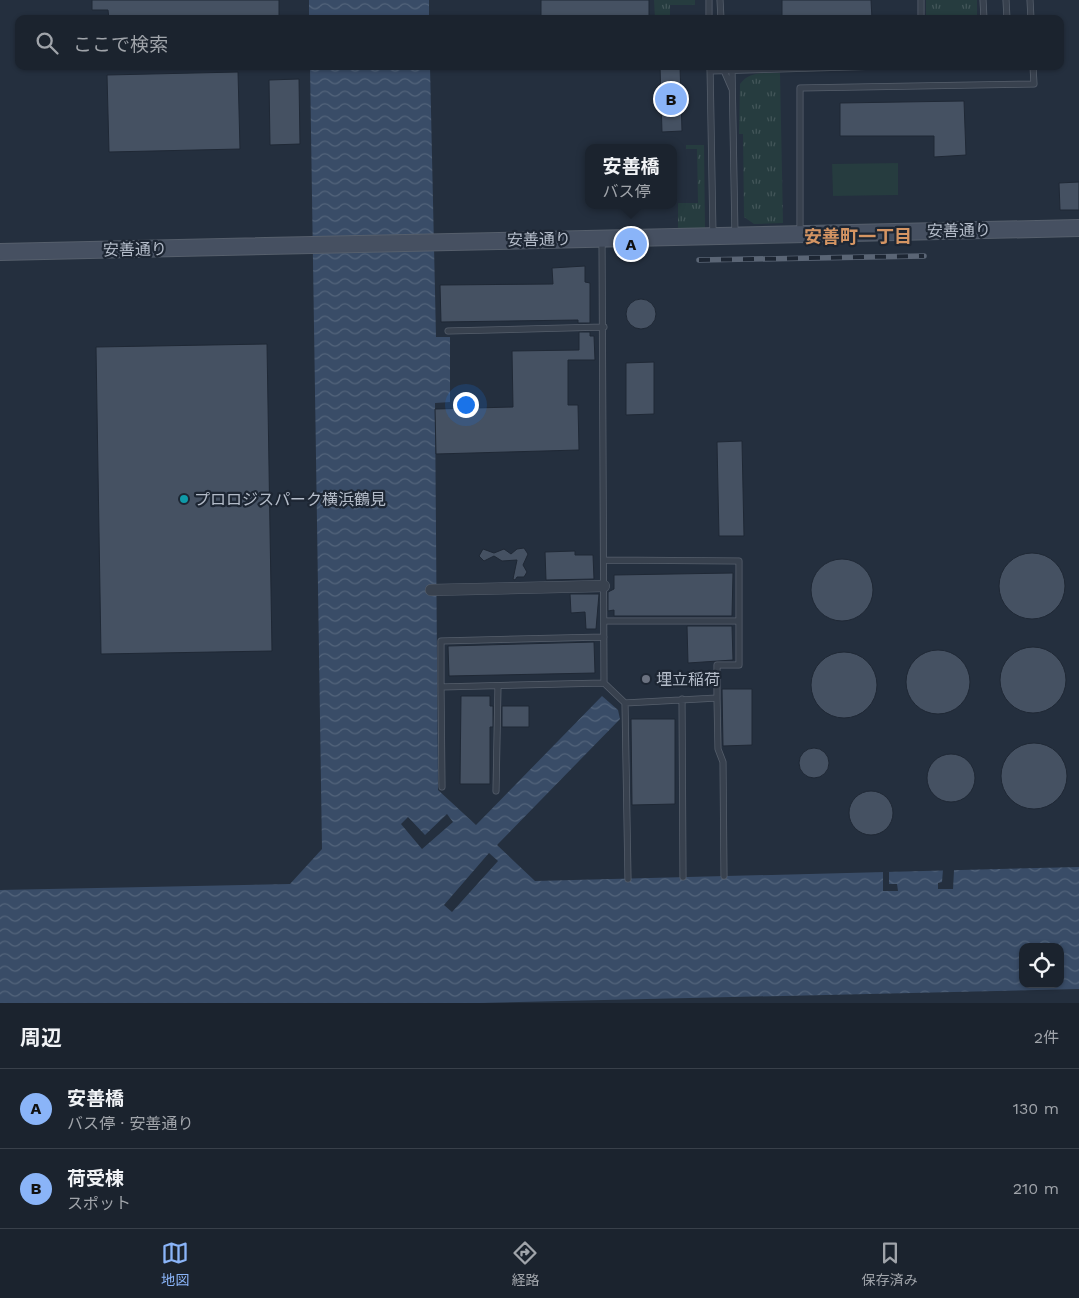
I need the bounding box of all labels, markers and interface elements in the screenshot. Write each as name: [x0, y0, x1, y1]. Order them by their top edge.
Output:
search box: [15, 15, 1064, 70]
icon: search: [33, 29, 61, 57]
text: ここで検索: [73, 33, 168, 56]
pin: B: [655, 80, 687, 118]
popup: [585, 144, 677, 209]
text: 安善橋: [602, 155, 660, 178]
text: バス停: [602, 182, 651, 201]
street label: 安善通り: [927, 220, 991, 241]
pin: A: [615, 225, 647, 263]
district label: 安善町一丁目: [804, 226, 912, 247]
street label: 安善通り: [507, 229, 571, 250]
street label: 安善通り: [103, 239, 167, 260]
your location: [453, 392, 479, 418]
place label: プロロジスパーク横浜鶴見: [194, 490, 386, 509]
marker: プロロジスパーク横浜鶴見: [178, 493, 190, 505]
place label: 埋立稲荷: [656, 670, 720, 689]
marker: 埋立稲荷: [640, 673, 652, 685]
map controls: [1019, 943, 1064, 988]
button: locate: [1019, 943, 1064, 988]
text: 周辺: [20, 1025, 62, 1050]
text: 2件: [1034, 1028, 1059, 1047]
text: 安善橋: [67, 1087, 124, 1110]
text: A: [31, 1099, 41, 1118]
text: 130 m: [1013, 1099, 1059, 1118]
text: バス停 · 安善通り: [67, 1114, 194, 1133]
text: 荷受棟: [67, 1167, 124, 1190]
text: B: [31, 1179, 41, 1198]
text: 210 m: [1013, 1179, 1059, 1198]
text: スポット: [67, 1194, 131, 1213]
tab: 地図: [161, 1239, 189, 1289]
tab: 経路: [511, 1239, 539, 1289]
tab: 保存済み: [862, 1239, 918, 1289]

